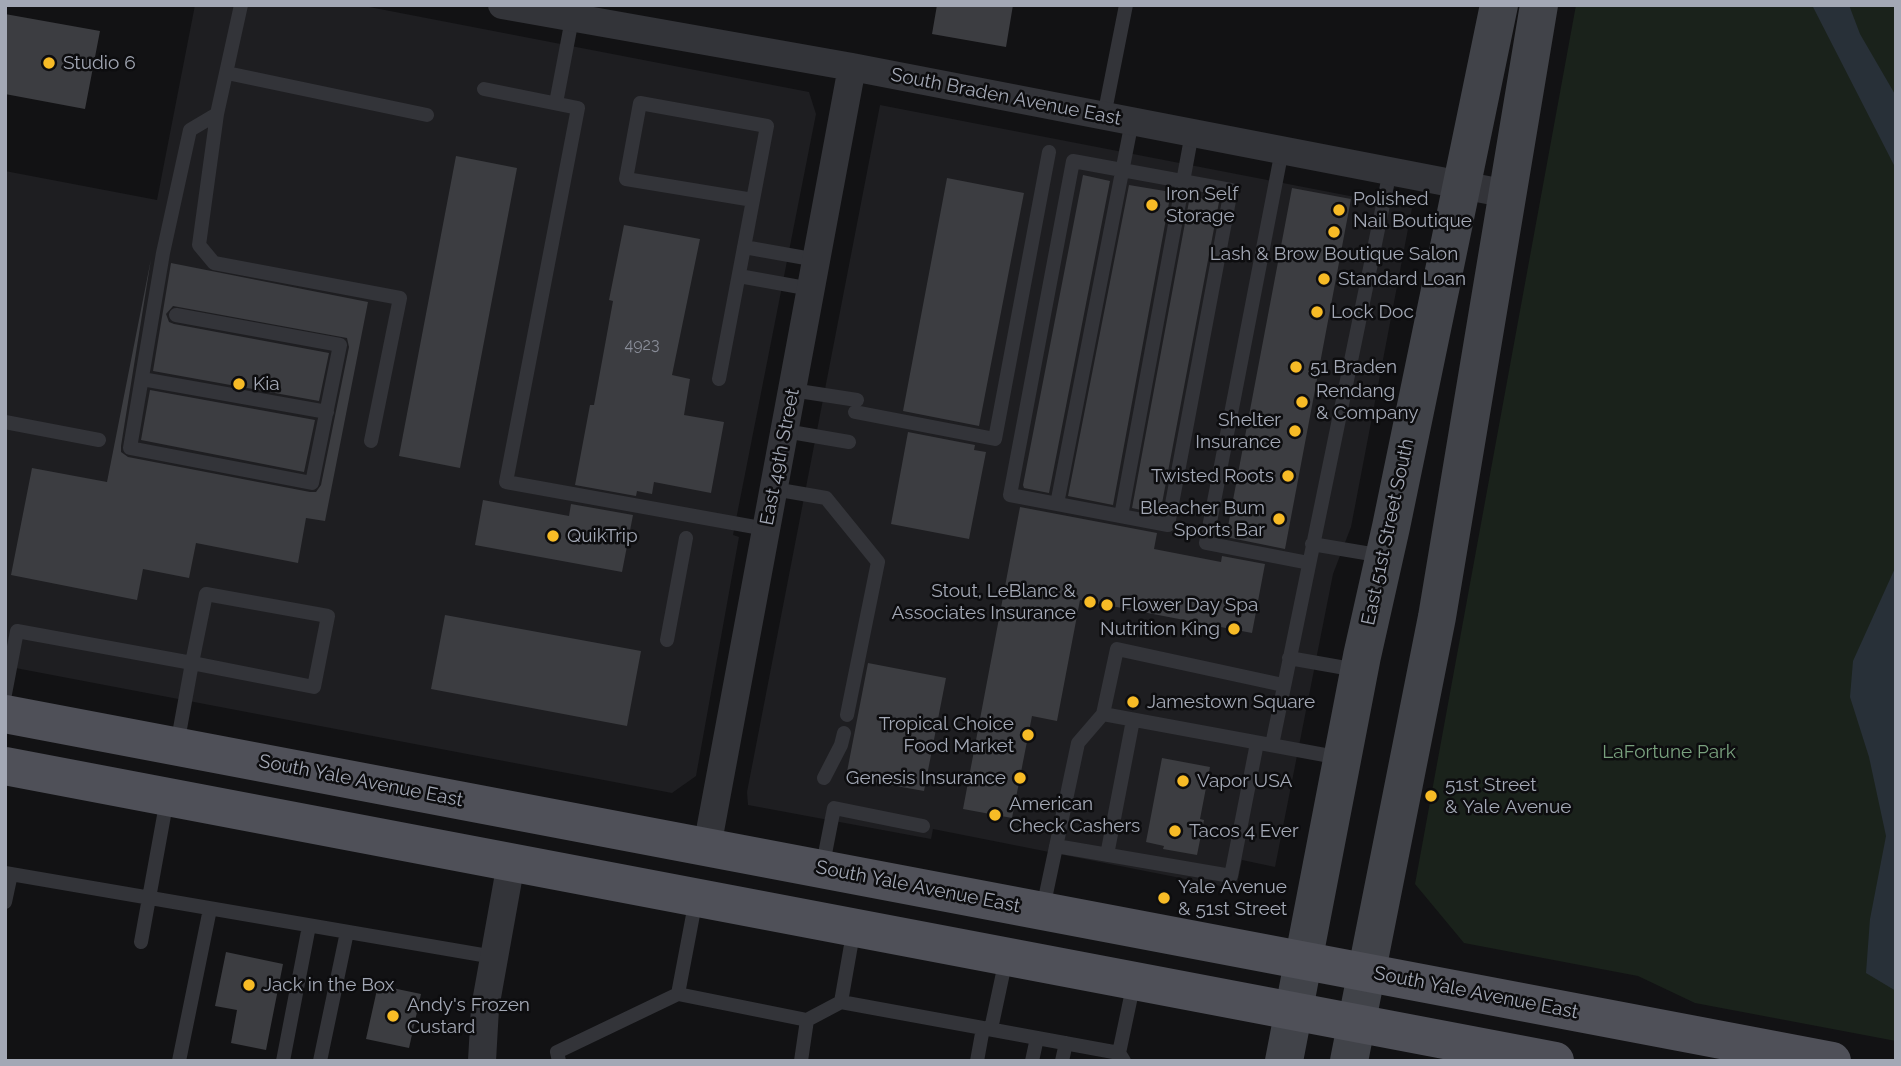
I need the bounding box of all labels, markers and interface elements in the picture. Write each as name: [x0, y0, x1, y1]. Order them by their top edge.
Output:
place label: Studio 6: [63, 52, 136, 74]
marker: Studio 6: [41, 55, 57, 71]
street label: South Braden Avenue East: [889, 63, 1123, 131]
place label: Iron Self Storage: [1166, 183, 1238, 227]
place label: Polished Nail Boutique: [1353, 188, 1472, 232]
marker: Iron Self Storage: [1144, 197, 1160, 213]
marker: Polished Nail Boutique: [1331, 202, 1347, 218]
marker: Lash & Brow Boutique Salon: [1326, 224, 1342, 240]
place label: Lash & Brow Boutique Salon: [1210, 243, 1458, 265]
place label: Standard Loan: [1338, 268, 1466, 290]
marker: Standard Loan: [1316, 271, 1332, 287]
place label: Lock Doc: [1331, 301, 1414, 323]
marker: Lock Doc: [1309, 304, 1325, 320]
house number: 4923: [625, 335, 659, 355]
place label: 51 Braden: [1310, 356, 1397, 378]
marker: 51 Braden: [1288, 359, 1304, 375]
place label: Kia: [253, 373, 280, 395]
marker: Kia: [231, 376, 247, 392]
place label: Rendang & Company: [1316, 380, 1419, 424]
street label: East 49th Street: [756, 387, 804, 527]
marker: Rendang & Company: [1294, 394, 1310, 410]
place label: Shelter Insurance: [1195, 409, 1281, 453]
marker: Shelter Insurance: [1287, 423, 1303, 439]
street label: East 51st Street South: [1357, 437, 1419, 627]
place label: Twisted Roots: [1151, 465, 1274, 487]
marker: Twisted Roots: [1280, 468, 1296, 484]
place label: Bleacher Bum Sports Bar: [1140, 497, 1265, 541]
marker: Bleacher Bum Sports Bar: [1271, 511, 1287, 527]
place label: QuikTrip: [567, 525, 638, 547]
marker: QuikTrip: [545, 528, 561, 544]
place label: Stout, LeBlanc & Associates Insurance: [892, 580, 1076, 624]
marker: Stout, LeBlanc & Associates Insurance: [1082, 594, 1098, 610]
place label: Flower Day Spa: [1121, 594, 1258, 616]
marker: Flower Day Spa: [1099, 597, 1115, 613]
place label: Nutrition King: [1100, 618, 1220, 640]
marker: Nutrition King: [1226, 621, 1242, 637]
place label: Jamestown Square: [1147, 691, 1315, 713]
marker: Jamestown Square: [1125, 694, 1141, 710]
place label: Tropical Choice Food Market: [879, 713, 1014, 757]
marker: Tropical Choice Food Market: [1020, 727, 1036, 743]
park label: LaFortune Park: [1602, 741, 1736, 763]
street label: South Yale Avenue East: [257, 750, 465, 812]
place label: Genesis Insurance: [846, 767, 1006, 789]
marker: Genesis Insurance: [1012, 770, 1028, 786]
place label: Vapor USA: [1197, 770, 1292, 792]
marker: Vapor USA: [1175, 773, 1191, 789]
place label: 51st Street & Yale Avenue: [1445, 774, 1571, 818]
marker: 51st Street & Yale Avenue: [1423, 788, 1439, 804]
place label: American Check Cashers: [1009, 793, 1140, 837]
marker: American Check Cashers: [987, 807, 1003, 823]
place label: Tacos 4 Ever: [1189, 820, 1299, 842]
marker: Tacos 4 Ever: [1167, 823, 1183, 839]
street label: South Yale Avenue East: [814, 856, 1022, 918]
place label: Yale Avenue & 51st Street: [1178, 876, 1287, 920]
marker: Yale Avenue & 51st Street: [1156, 890, 1172, 906]
street label: South Yale Avenue East: [1372, 962, 1580, 1024]
place label: Jack in the Box: [263, 974, 394, 996]
marker: Jack in the Box: [241, 977, 257, 993]
place label: Andy's Frozen Custard: [407, 994, 530, 1038]
marker: Andy's Frozen Custard: [385, 1008, 401, 1024]

